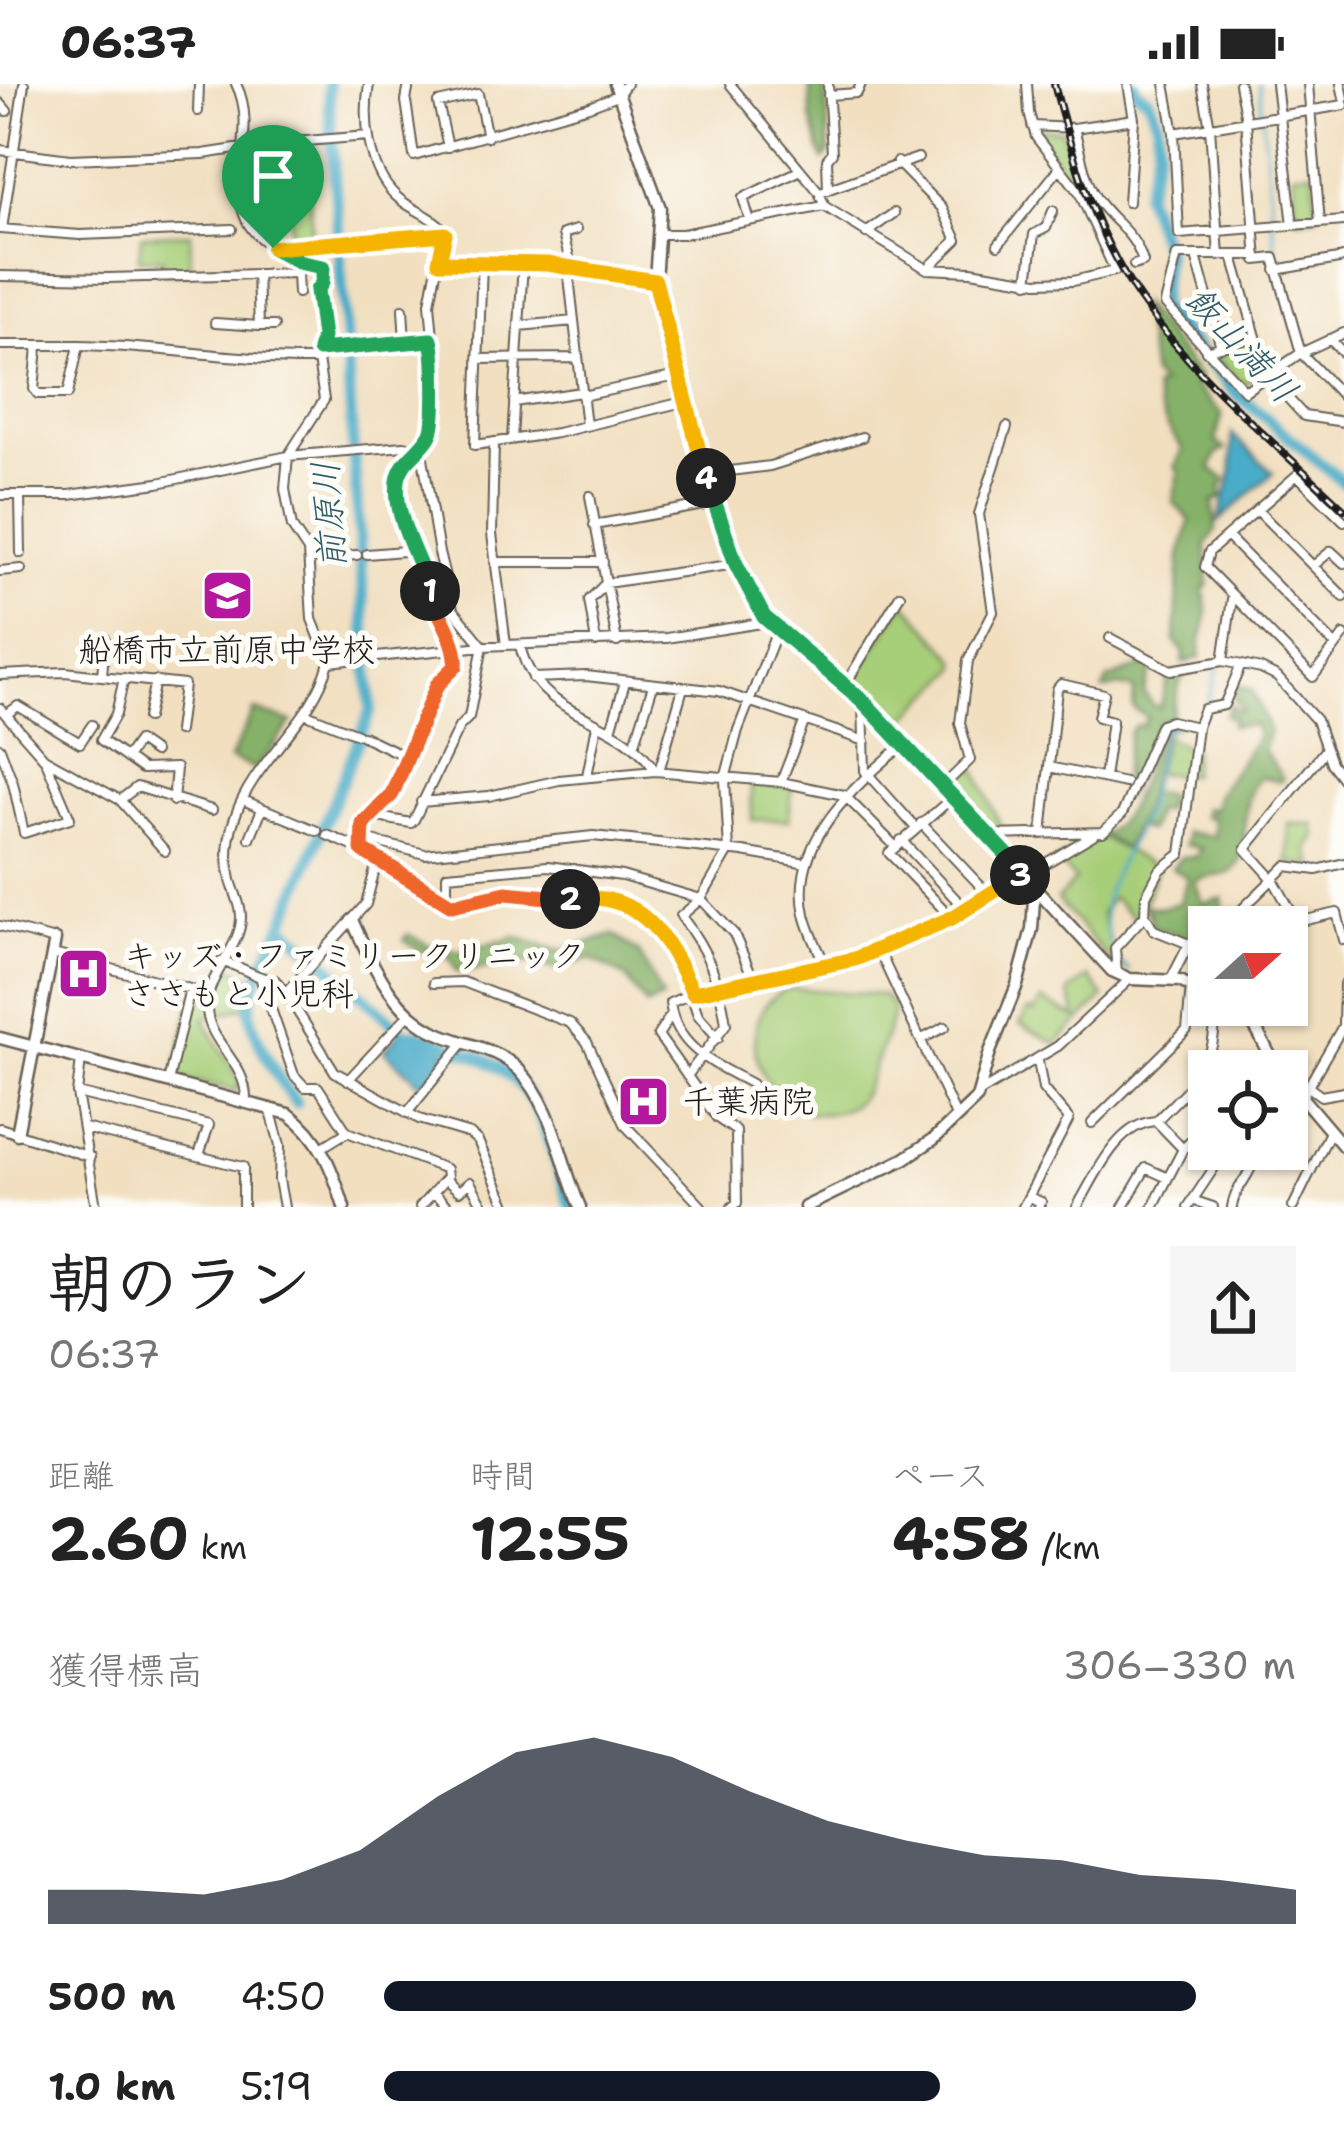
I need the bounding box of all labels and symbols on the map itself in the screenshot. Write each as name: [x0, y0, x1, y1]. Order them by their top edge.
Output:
pin: [222, 125, 324, 248]
water label: 飯山満川: [1175, 275, 1309, 414]
pin: 4: [676, 448, 736, 508]
water label: 前原川: [300, 459, 357, 571]
pin: 1: [400, 561, 460, 621]
school or university icon: 船橋市立前原中学校: [199, 567, 255, 623]
place label: 船橋市立前原中学校: [79, 627, 376, 672]
pin: 3: [990, 845, 1050, 905]
pin: 2: [540, 869, 600, 929]
north arrow: [1188, 906, 1308, 1026]
place label: キッズ・ファミリークリニック ささもと小児科: [123, 933, 585, 1016]
hospital icon: キッズ・ファミリークリニック ささもと小児科: [56, 946, 112, 1002]
hospital icon: 千葉病院: [615, 1073, 671, 1129]
place label: 千葉病院: [682, 1079, 814, 1124]

